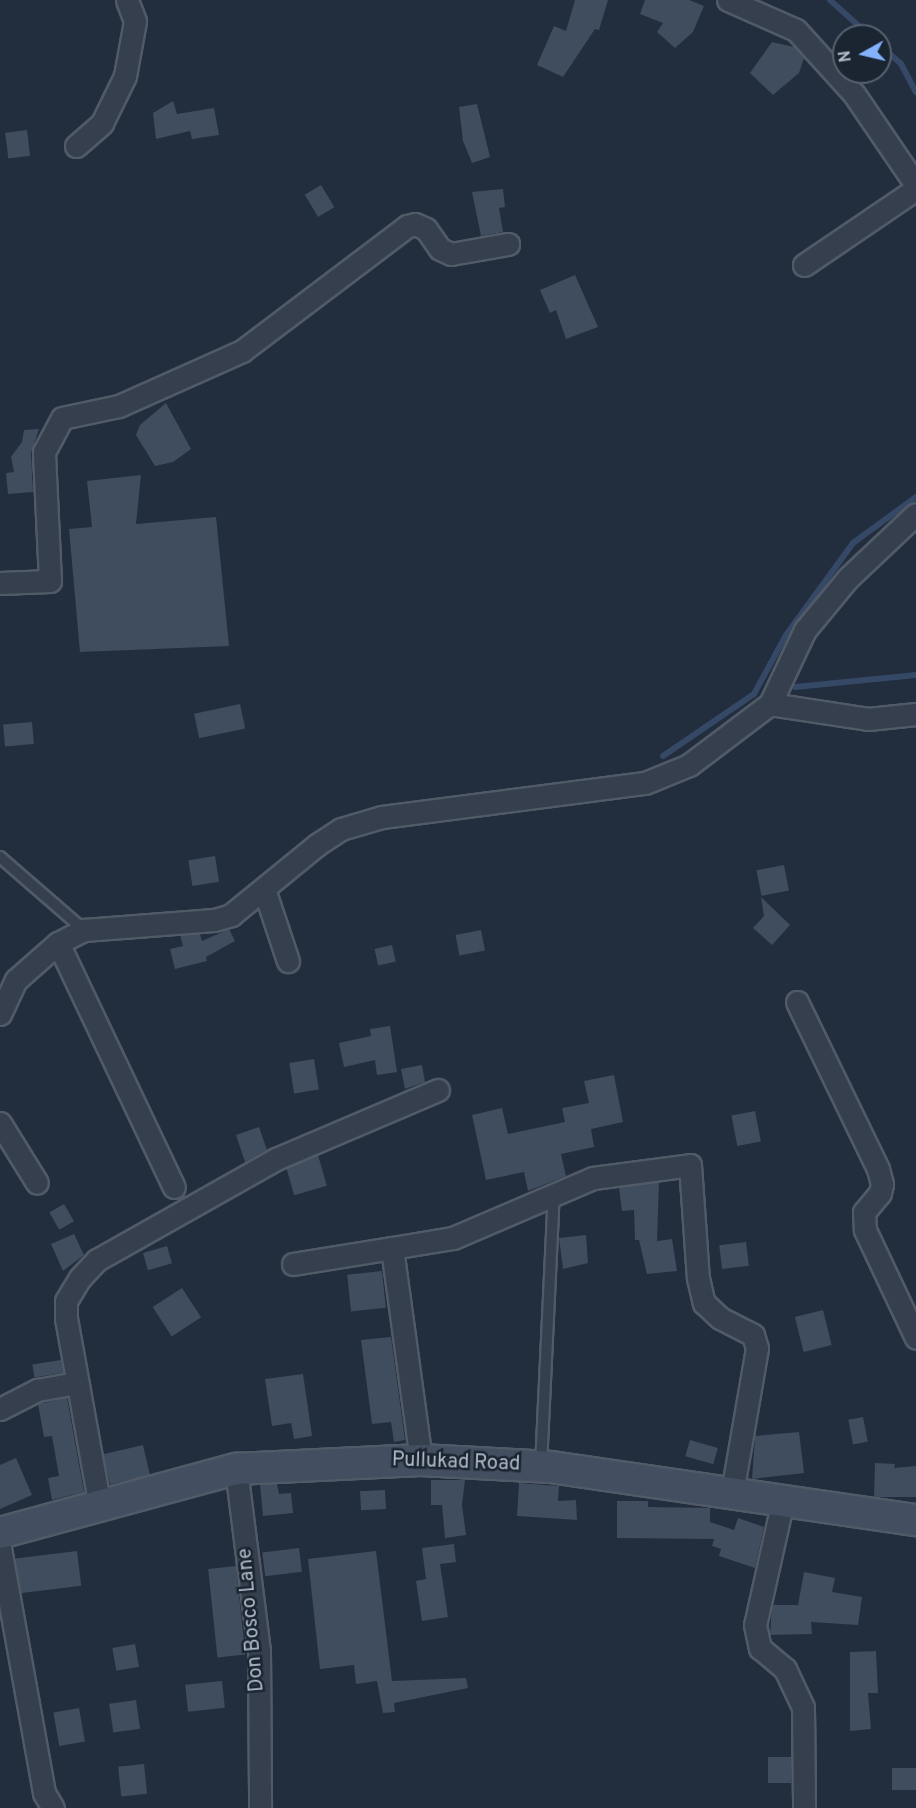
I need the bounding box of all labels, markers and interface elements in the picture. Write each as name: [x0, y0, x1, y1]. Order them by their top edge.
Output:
north arrow: [832, 24, 892, 84]
text: N: [835, 49, 857, 63]
street label: Pullukad Road: [391, 1449, 521, 1477]
street label: Don Bosco Lane: [234, 1547, 270, 1693]

